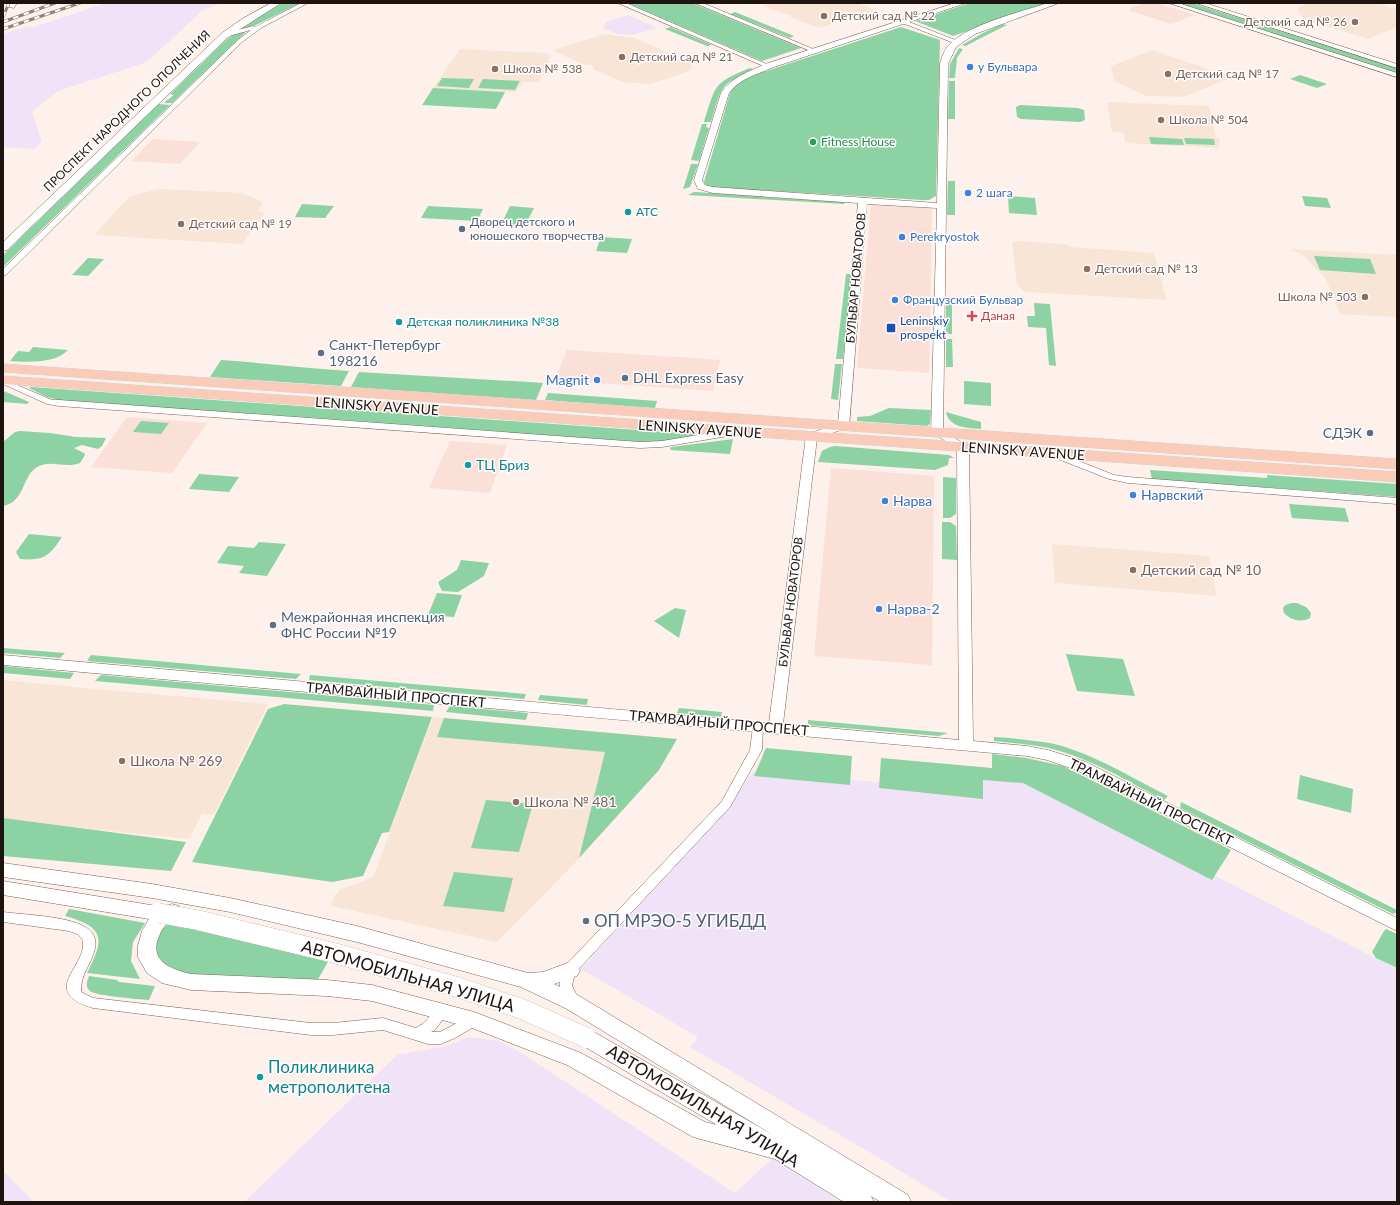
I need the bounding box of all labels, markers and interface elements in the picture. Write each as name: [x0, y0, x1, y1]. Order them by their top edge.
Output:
place label: Детский сад № 22: [832, 8, 935, 23]
marker: Детский сад № 22: [819, 11, 829, 21]
place label: Детский сад № 26: [1244, 14, 1347, 29]
marker: Детский сад № 26: [1350, 17, 1360, 27]
street label: ПРОСПЕКТ НАРОДНОГО ОПОЛЧЕНИЯ: [40, 27, 213, 195]
place label: Детский сад № 21: [630, 49, 733, 64]
marker: Детский сад № 21: [617, 52, 627, 62]
place label: у Бульвара: [978, 59, 1037, 74]
place label: Школа № 538: [503, 61, 582, 76]
marker: у Бульвара: [965, 62, 975, 72]
marker: Школа № 538: [490, 64, 500, 74]
place label: Детский сад № 17: [1176, 66, 1279, 81]
marker: Детский сад № 17: [1163, 69, 1173, 79]
place label: Школа № 504: [1169, 112, 1248, 127]
marker: Школа № 504: [1156, 115, 1166, 125]
place label: Fitness House: [821, 134, 895, 149]
marker: Fitness House: [808, 137, 818, 147]
place label: 2 шага: [976, 185, 1013, 200]
marker: 2 шага: [963, 188, 973, 198]
place label: АТС: [636, 204, 658, 219]
marker: АТС: [623, 207, 633, 217]
street label: БУЛЬВАР НОВАТОРОВ: [842, 212, 869, 344]
place label: Дворец детского и юношеского творчества: [470, 214, 604, 243]
place label: Детский сад № 19: [189, 216, 292, 231]
marker: Детский сад № 19: [176, 219, 186, 229]
marker: Дворец детского и юношеского творчества: [457, 224, 467, 234]
place label: Perekryostok: [910, 229, 980, 244]
marker: Perekryostok: [897, 232, 907, 242]
place label: Детский сад № 13: [1095, 261, 1198, 276]
marker: Детский сад № 13: [1082, 264, 1092, 274]
place label: Школа № 503: [1278, 289, 1357, 304]
place label: Французский Бульвар: [903, 292, 1024, 307]
marker: Школа № 503: [1360, 292, 1370, 302]
marker: Французский Бульвар: [890, 295, 900, 305]
place label: Даная: [981, 308, 1015, 323]
marker: Даная: [966, 310, 978, 322]
place label: Leninskiy prospekt: [900, 313, 950, 342]
place label: Детская поликлиника №38: [407, 314, 559, 329]
marker: Детская поликлиника №38: [394, 317, 404, 327]
marker: Leninskiy prospekt: [885, 322, 897, 334]
place label: Санкт-Петербург 198216: [329, 336, 441, 369]
marker: Санкт-Петербург 198216: [316, 348, 326, 358]
place label: DHL Express Easy: [633, 369, 744, 386]
place label: Magnit: [546, 371, 589, 388]
marker: DHL Express Easy: [620, 373, 630, 383]
marker: Magnit: [592, 375, 602, 385]
street label: LENINSKY AVENUE: [315, 393, 440, 418]
street label: LENINSKY AVENUE: [638, 416, 763, 441]
place label: СДЭК: [1323, 424, 1363, 441]
marker: СДЭК: [1365, 428, 1375, 438]
street label: LENINSKY AVENUE: [961, 438, 1086, 463]
place label: ТЦ Бриз: [476, 456, 530, 473]
marker: ТЦ Бриз: [463, 460, 473, 470]
place label: Нарвский: [1141, 486, 1203, 503]
marker: Нарвский: [1128, 490, 1138, 500]
place label: Нарва: [893, 492, 932, 509]
marker: Нарва: [880, 496, 890, 506]
street label: БУЛЬВАР НОВАТОРОВ: [775, 536, 806, 668]
place label: Детский сад № 10: [1141, 561, 1261, 578]
marker: Детский сад № 10: [1128, 565, 1138, 575]
place label: Нарва-2: [887, 600, 940, 617]
marker: Нарва-2: [874, 604, 884, 614]
place label: Межрайонная инспекция ФНС России №19: [281, 608, 445, 641]
marker: Межрайонная инспекция ФНС России №19: [268, 620, 278, 630]
street label: ТРАМВАЙНЫЙ ПРОСПЕКТ: [305, 678, 487, 711]
street label: ТРАМВАЙНЫЙ ПРОСПЕКТ: [628, 706, 810, 739]
place label: Школа № 269: [130, 752, 223, 769]
street label: ТРАМВАЙНЫЙ ПРОСПЕКТ: [1066, 754, 1237, 849]
marker: Школа № 269: [117, 756, 127, 766]
place label: Школа № 481: [524, 793, 617, 810]
marker: Школа № 481: [511, 797, 521, 807]
place label: ОП МРЭО-5 УГИБДД: [594, 910, 766, 931]
marker: ОП МРЭО-5 УГИБДД: [581, 916, 591, 926]
street label: АВТОМОБИЛЬНАЯ УЛИЦА: [299, 935, 518, 1016]
street label: АВТОМОБИЛЬНАЯ УЛИЦА: [603, 1040, 804, 1172]
place label: Поликлиника метрополитена: [268, 1056, 391, 1097]
marker: Поликлиника метрополитена: [255, 1072, 265, 1082]

